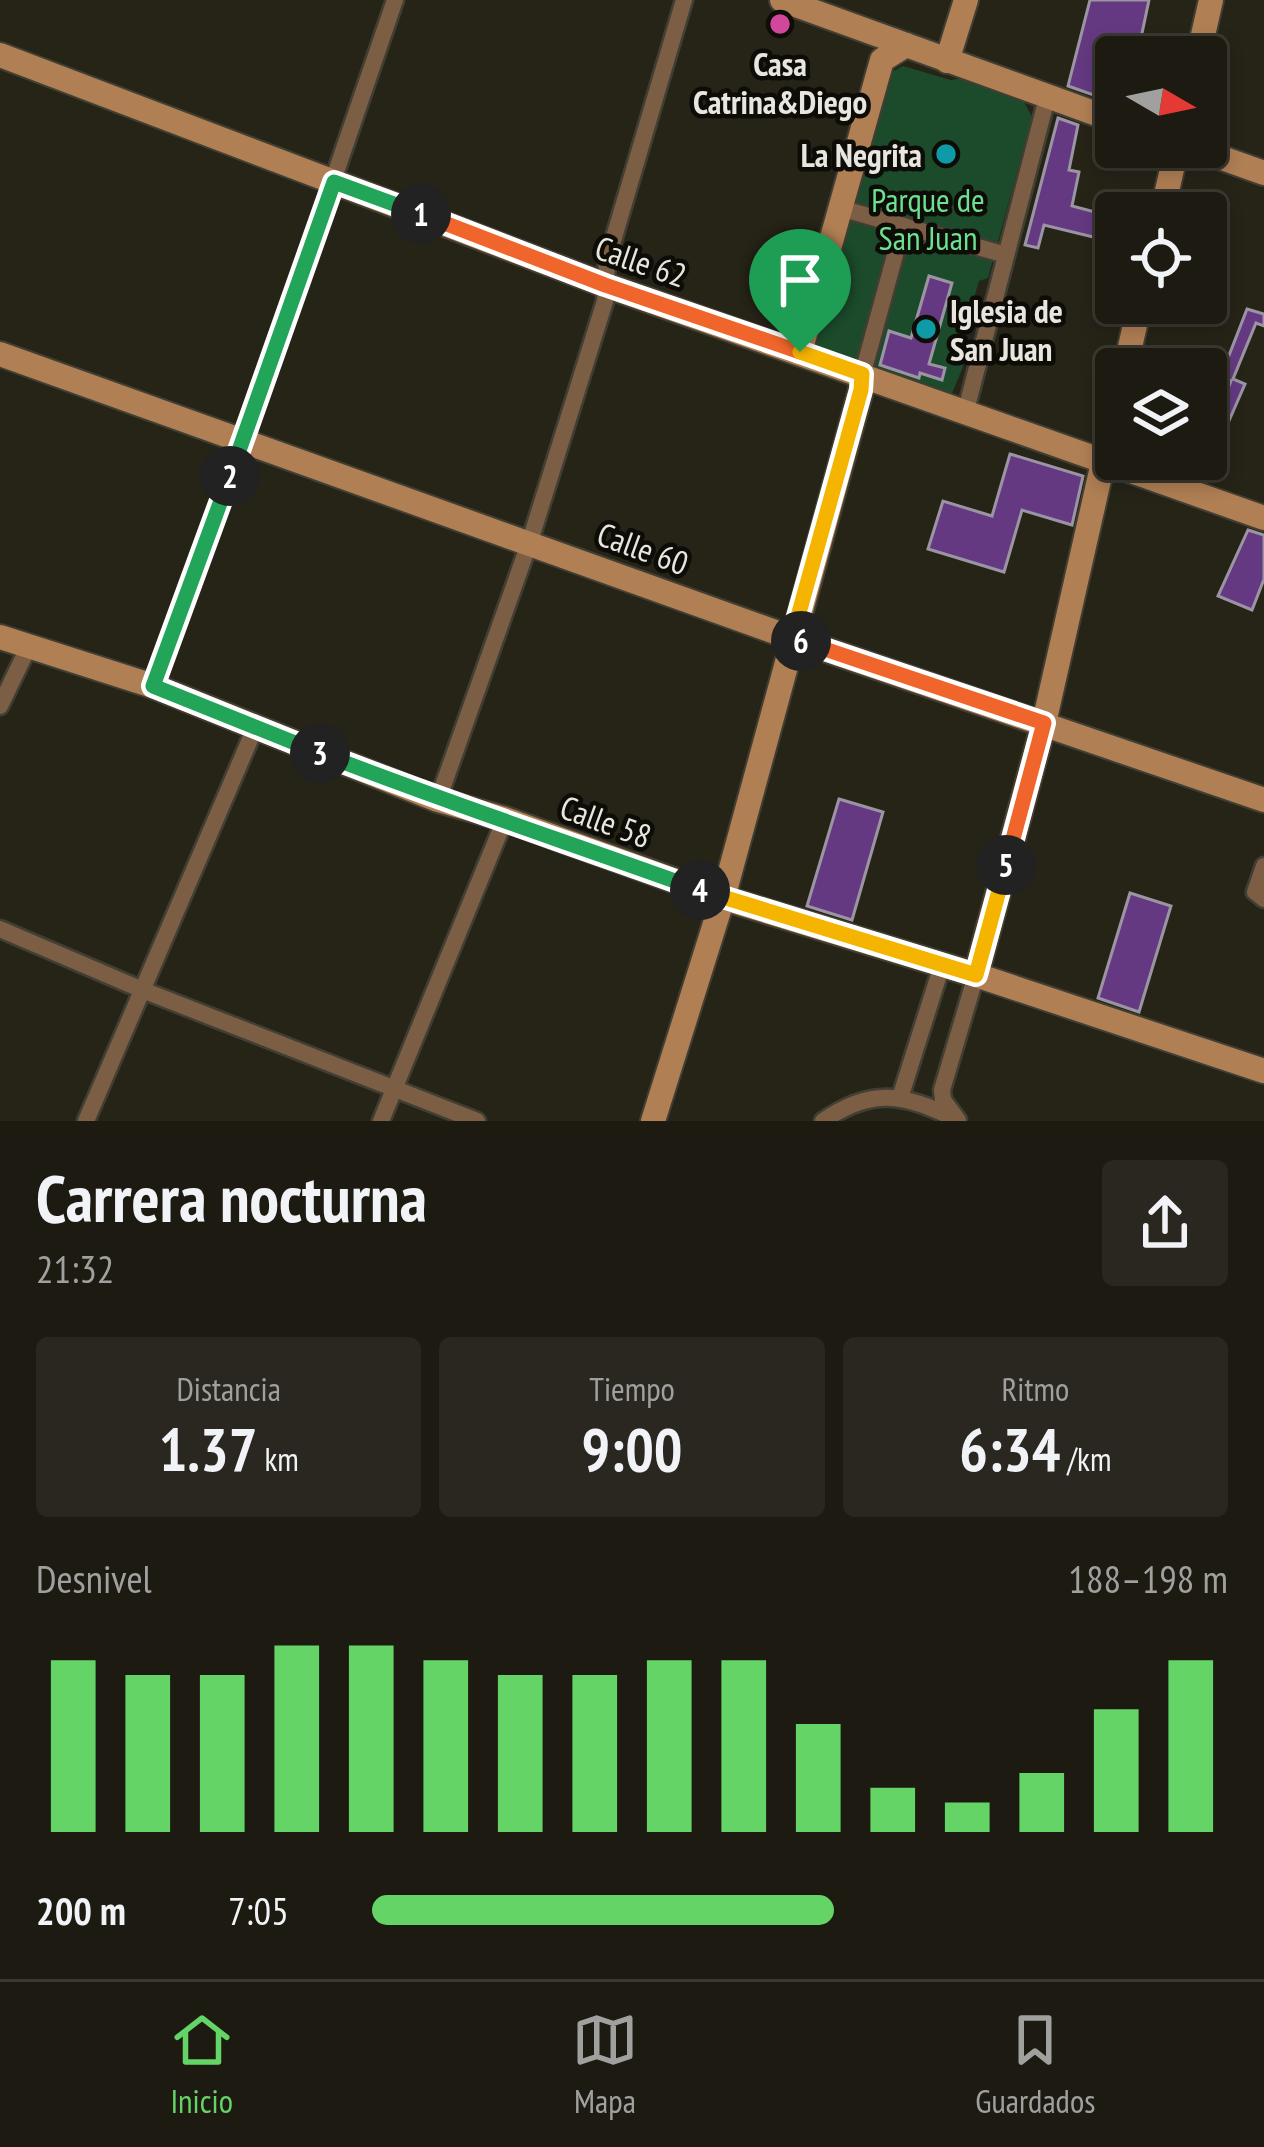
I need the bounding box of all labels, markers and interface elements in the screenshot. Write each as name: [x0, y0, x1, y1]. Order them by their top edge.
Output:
marker: Casa Catrina&Diego: [767, 11, 793, 37]
north arrow: [1095, 36, 1227, 168]
map controls: [1095, 36, 1227, 480]
place label: Casa Catrina&Diego: [693, 42, 867, 123]
place label: La Negrita: [801, 133, 922, 176]
marker: La Negrita: [933, 141, 959, 167]
park label: Parque de San Juan: [871, 178, 985, 259]
pin: 1: [391, 184, 451, 244]
text: 1: [413, 192, 429, 235]
button: locate: [1095, 192, 1227, 324]
street label: Calle 62: [590, 225, 692, 297]
pin: [749, 229, 851, 352]
icon: arrive: [767, 247, 833, 313]
place label: Iglesia de San Juan: [950, 289, 1063, 370]
marker: Iglesia de San Juan: [913, 316, 939, 342]
button: layers: [1095, 348, 1227, 480]
pin: 2: [200, 446, 260, 506]
text: 2: [222, 454, 238, 497]
street label: Calle 60: [592, 512, 694, 584]
pin: 6: [771, 611, 831, 671]
text: 6: [793, 619, 809, 662]
pin: 3: [290, 723, 350, 783]
text: 3: [312, 731, 328, 774]
street label: Calle 58: [555, 785, 657, 857]
pin: 5: [976, 835, 1036, 895]
text: 5: [998, 843, 1014, 886]
pin: 4: [670, 860, 730, 920]
text: 4: [692, 868, 708, 911]
text: Carrera nocturna: [36, 1155, 427, 1240]
button: share: [1102, 1160, 1228, 1286]
text: 21:32: [36, 1243, 114, 1294]
text: Distancia: [176, 1367, 281, 1410]
text: Tiempo: [589, 1367, 675, 1410]
text: Ritmo: [1001, 1367, 1069, 1410]
text: 1.37: [159, 1410, 257, 1488]
text: 9:00: [581, 1410, 683, 1488]
text: 6:34: [959, 1410, 1060, 1488]
text: km: [257, 1437, 299, 1480]
text: /km: [1060, 1437, 1111, 1480]
text: Desnivel: [36, 1553, 152, 1604]
text: 188–198 m: [1068, 1553, 1228, 1604]
text: 200 m: [36, 1885, 126, 1936]
text: 7:05: [228, 1885, 289, 1936]
tab: Inicio: [169, 2007, 235, 2122]
tab: Mapa: [572, 2007, 638, 2122]
tab: Guardados: [975, 2007, 1095, 2122]

